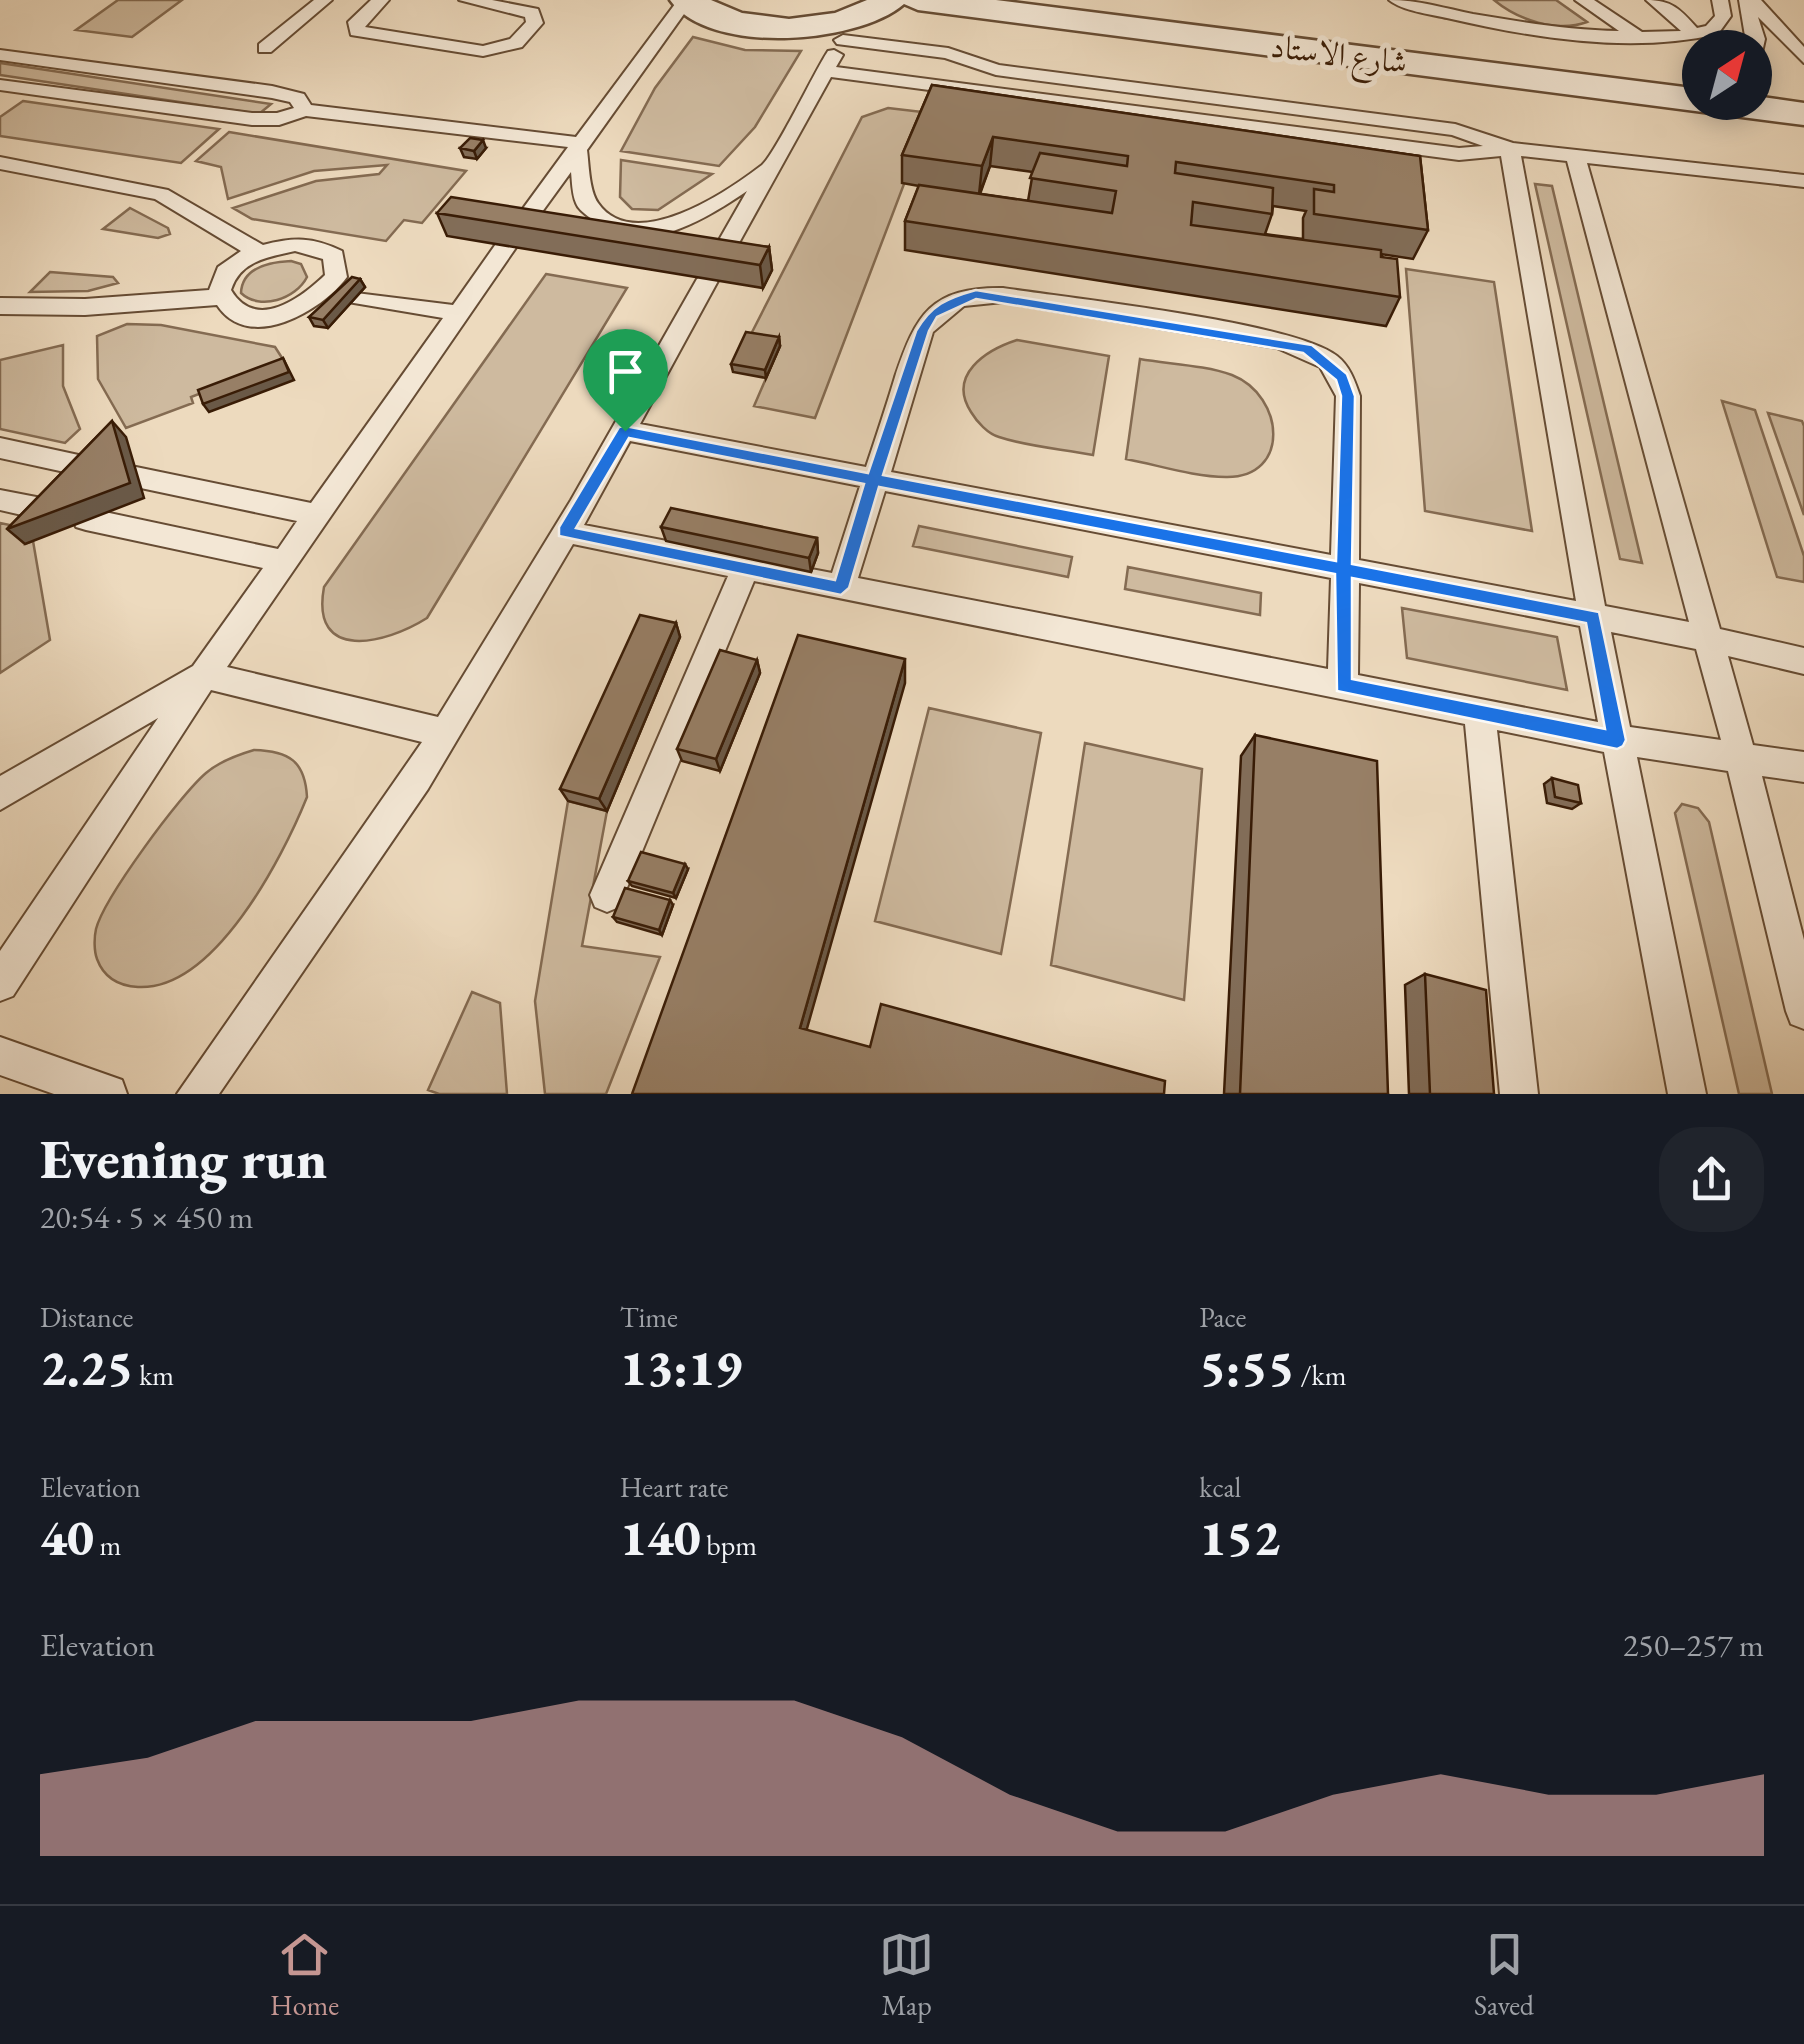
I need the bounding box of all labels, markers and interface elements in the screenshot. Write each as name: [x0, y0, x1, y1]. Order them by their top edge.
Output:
street label: شارع الاستاد: [1268, 25, 1410, 89]
north arrow: [1682, 30, 1772, 120]
map controls: [1682, 30, 1772, 120]
pin: [583, 329, 668, 432]
icon: arrive: [598, 344, 653, 399]
text: Evening run: [40, 1123, 327, 1194]
button: share: [1659, 1127, 1764, 1232]
text: 20:54 · 5 × 450 m: [40, 1196, 253, 1238]
text: Distance: [40, 1299, 134, 1335]
text: Time: [620, 1299, 678, 1335]
text: Pace: [1199, 1299, 1246, 1335]
text: 2.25: [40, 1335, 134, 1400]
text: 13:19: [620, 1335, 742, 1400]
text: 5:55: [1199, 1335, 1295, 1400]
text: km: [134, 1357, 174, 1393]
text: /km: [1295, 1357, 1346, 1393]
text: Elevation: [40, 1469, 141, 1505]
text: Heart rate: [620, 1469, 728, 1505]
text: kcal: [1199, 1469, 1241, 1505]
text: 40: [40, 1505, 94, 1570]
text: 140: [620, 1505, 701, 1570]
text: 152: [1199, 1505, 1280, 1570]
text: m: [94, 1527, 121, 1563]
text: bpm: [701, 1527, 757, 1563]
text: Elevation: [40, 1624, 155, 1666]
text: 250–257 m: [1623, 1624, 1764, 1666]
tab: Home: [270, 1927, 339, 2023]
tab: Map: [879, 1927, 934, 2023]
tab: Saved: [1474, 1927, 1534, 2023]

